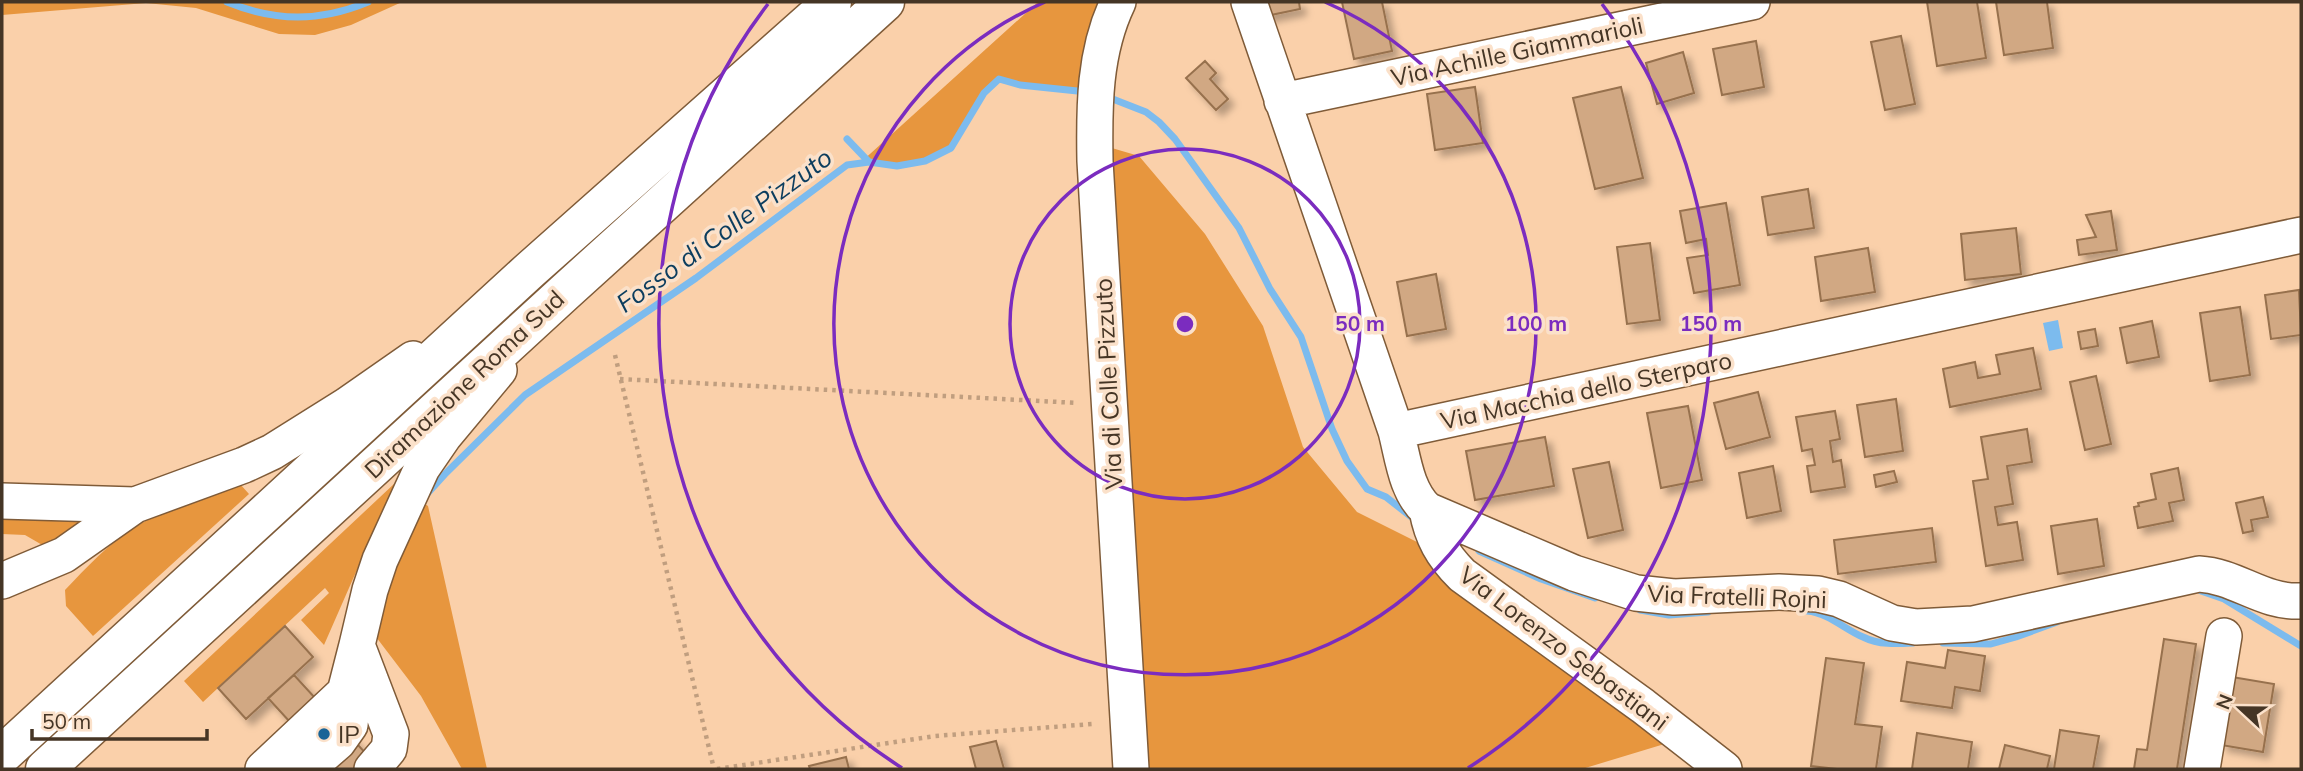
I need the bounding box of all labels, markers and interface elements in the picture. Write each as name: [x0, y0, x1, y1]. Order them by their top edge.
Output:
street label: Via Achille Giammarioli: [1388, 10, 1646, 92]
water label: Fosso di Colle Pizzuto: [610, 141, 838, 319]
street label: Via di Colle Pizzuto: [1087, 278, 1129, 490]
street label: Diramazione Roma Sud: [358, 284, 570, 484]
text: 50 m: [1335, 310, 1385, 336]
text: 100 m: [1505, 310, 1567, 336]
text: 150 m: [1680, 310, 1742, 336]
centre of rings: [1173, 312, 1197, 336]
street label: Via Macchia dello Sterparo: [1438, 344, 1734, 436]
street label: Via Lorenzo Sebastiani: [1453, 559, 1675, 737]
street label: Via Fratelli Rojni: [1647, 578, 1827, 614]
north arrow: [2205, 673, 2275, 743]
text: N: [2210, 690, 2238, 713]
scale bar: [32, 698, 206, 742]
text: 50 m: [42, 708, 91, 734]
place label: IP: [338, 719, 360, 749]
marker: IP: [316, 726, 332, 742]

